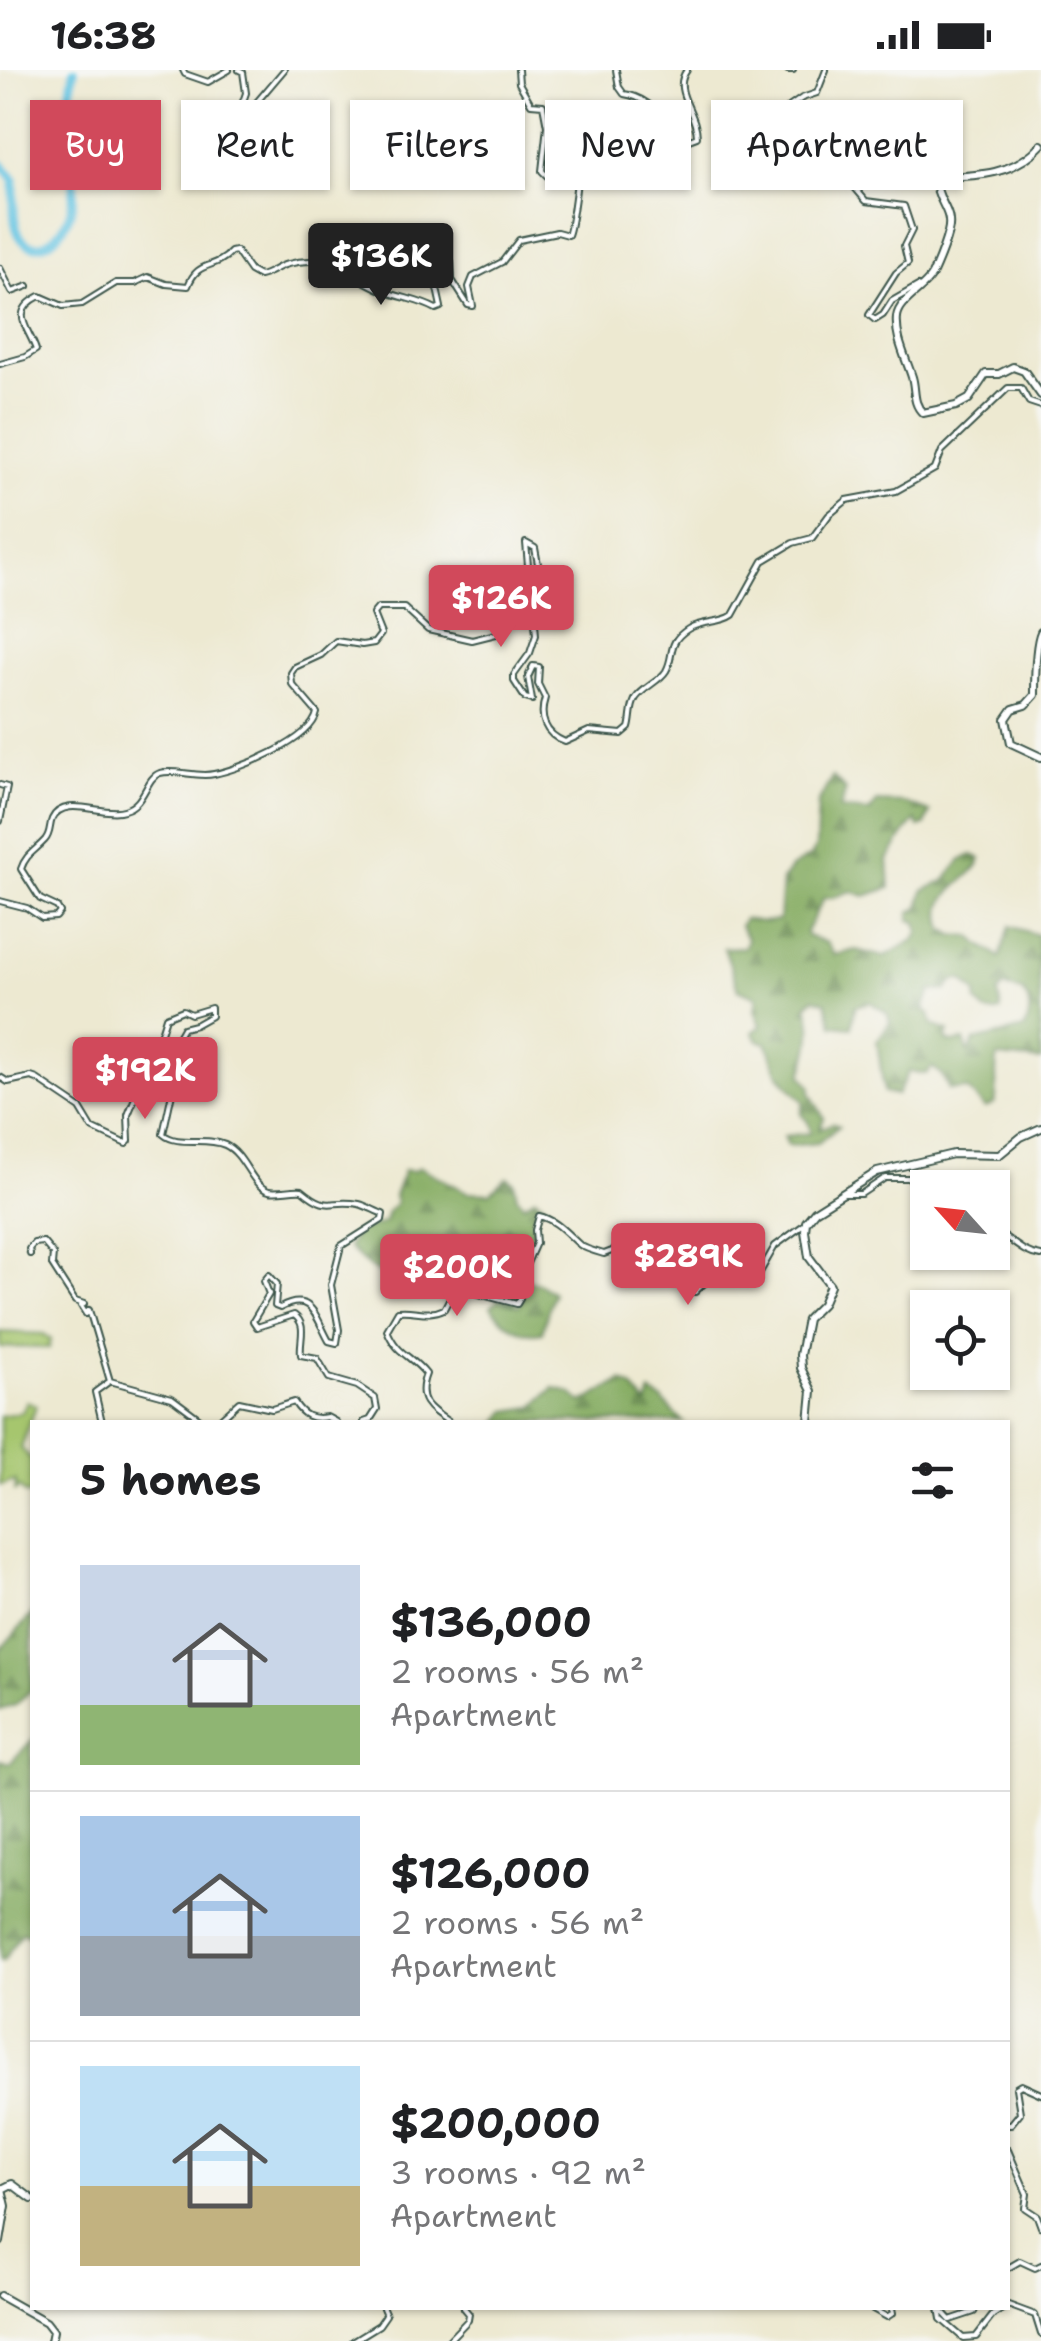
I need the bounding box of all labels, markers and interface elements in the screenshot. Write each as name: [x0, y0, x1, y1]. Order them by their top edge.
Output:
text: 16:38: [50, 10, 157, 61]
chip: Buy: [30, 100, 161, 190]
chip: Rent: [181, 100, 330, 190]
chip: Filters: [350, 100, 525, 190]
chip: New: [545, 100, 691, 190]
chip: Apartment: [711, 100, 963, 190]
pin: $136K: [311, 223, 451, 308]
text: $136K: [330, 234, 432, 277]
pin: $126K: [431, 565, 571, 650]
text: $126K: [451, 576, 551, 619]
pin: $192K: [75, 1037, 215, 1122]
text: $192K: [95, 1048, 195, 1091]
north arrow: [910, 1170, 1010, 1270]
map controls: [910, 1170, 1010, 1390]
pin: $289K: [618, 1223, 758, 1308]
pin: $200K: [387, 1234, 527, 1319]
text: $289K: [633, 1234, 743, 1277]
text: $200K: [402, 1245, 512, 1288]
button: locate: [910, 1290, 1010, 1390]
text: 5 homes: [80, 1452, 261, 1508]
icon: filters: [905, 1453, 960, 1508]
text: $136,000: [390, 1594, 592, 1650]
icon: home: [160, 1605, 280, 1725]
text: 2 rooms · 56 m²: [390, 1650, 644, 1693]
text: Apartment: [390, 1693, 557, 1736]
text: $126,000: [390, 1845, 591, 1901]
icon: home: [160, 1856, 280, 1976]
text: 2 rooms · 56 m²: [390, 1901, 644, 1944]
text: Apartment: [390, 1944, 557, 1987]
text: $200,000: [390, 2095, 601, 2151]
icon: home: [160, 2106, 280, 2226]
text: 3 rooms · 92 m²: [390, 2151, 646, 2194]
text: Apartment: [390, 2194, 557, 2237]

